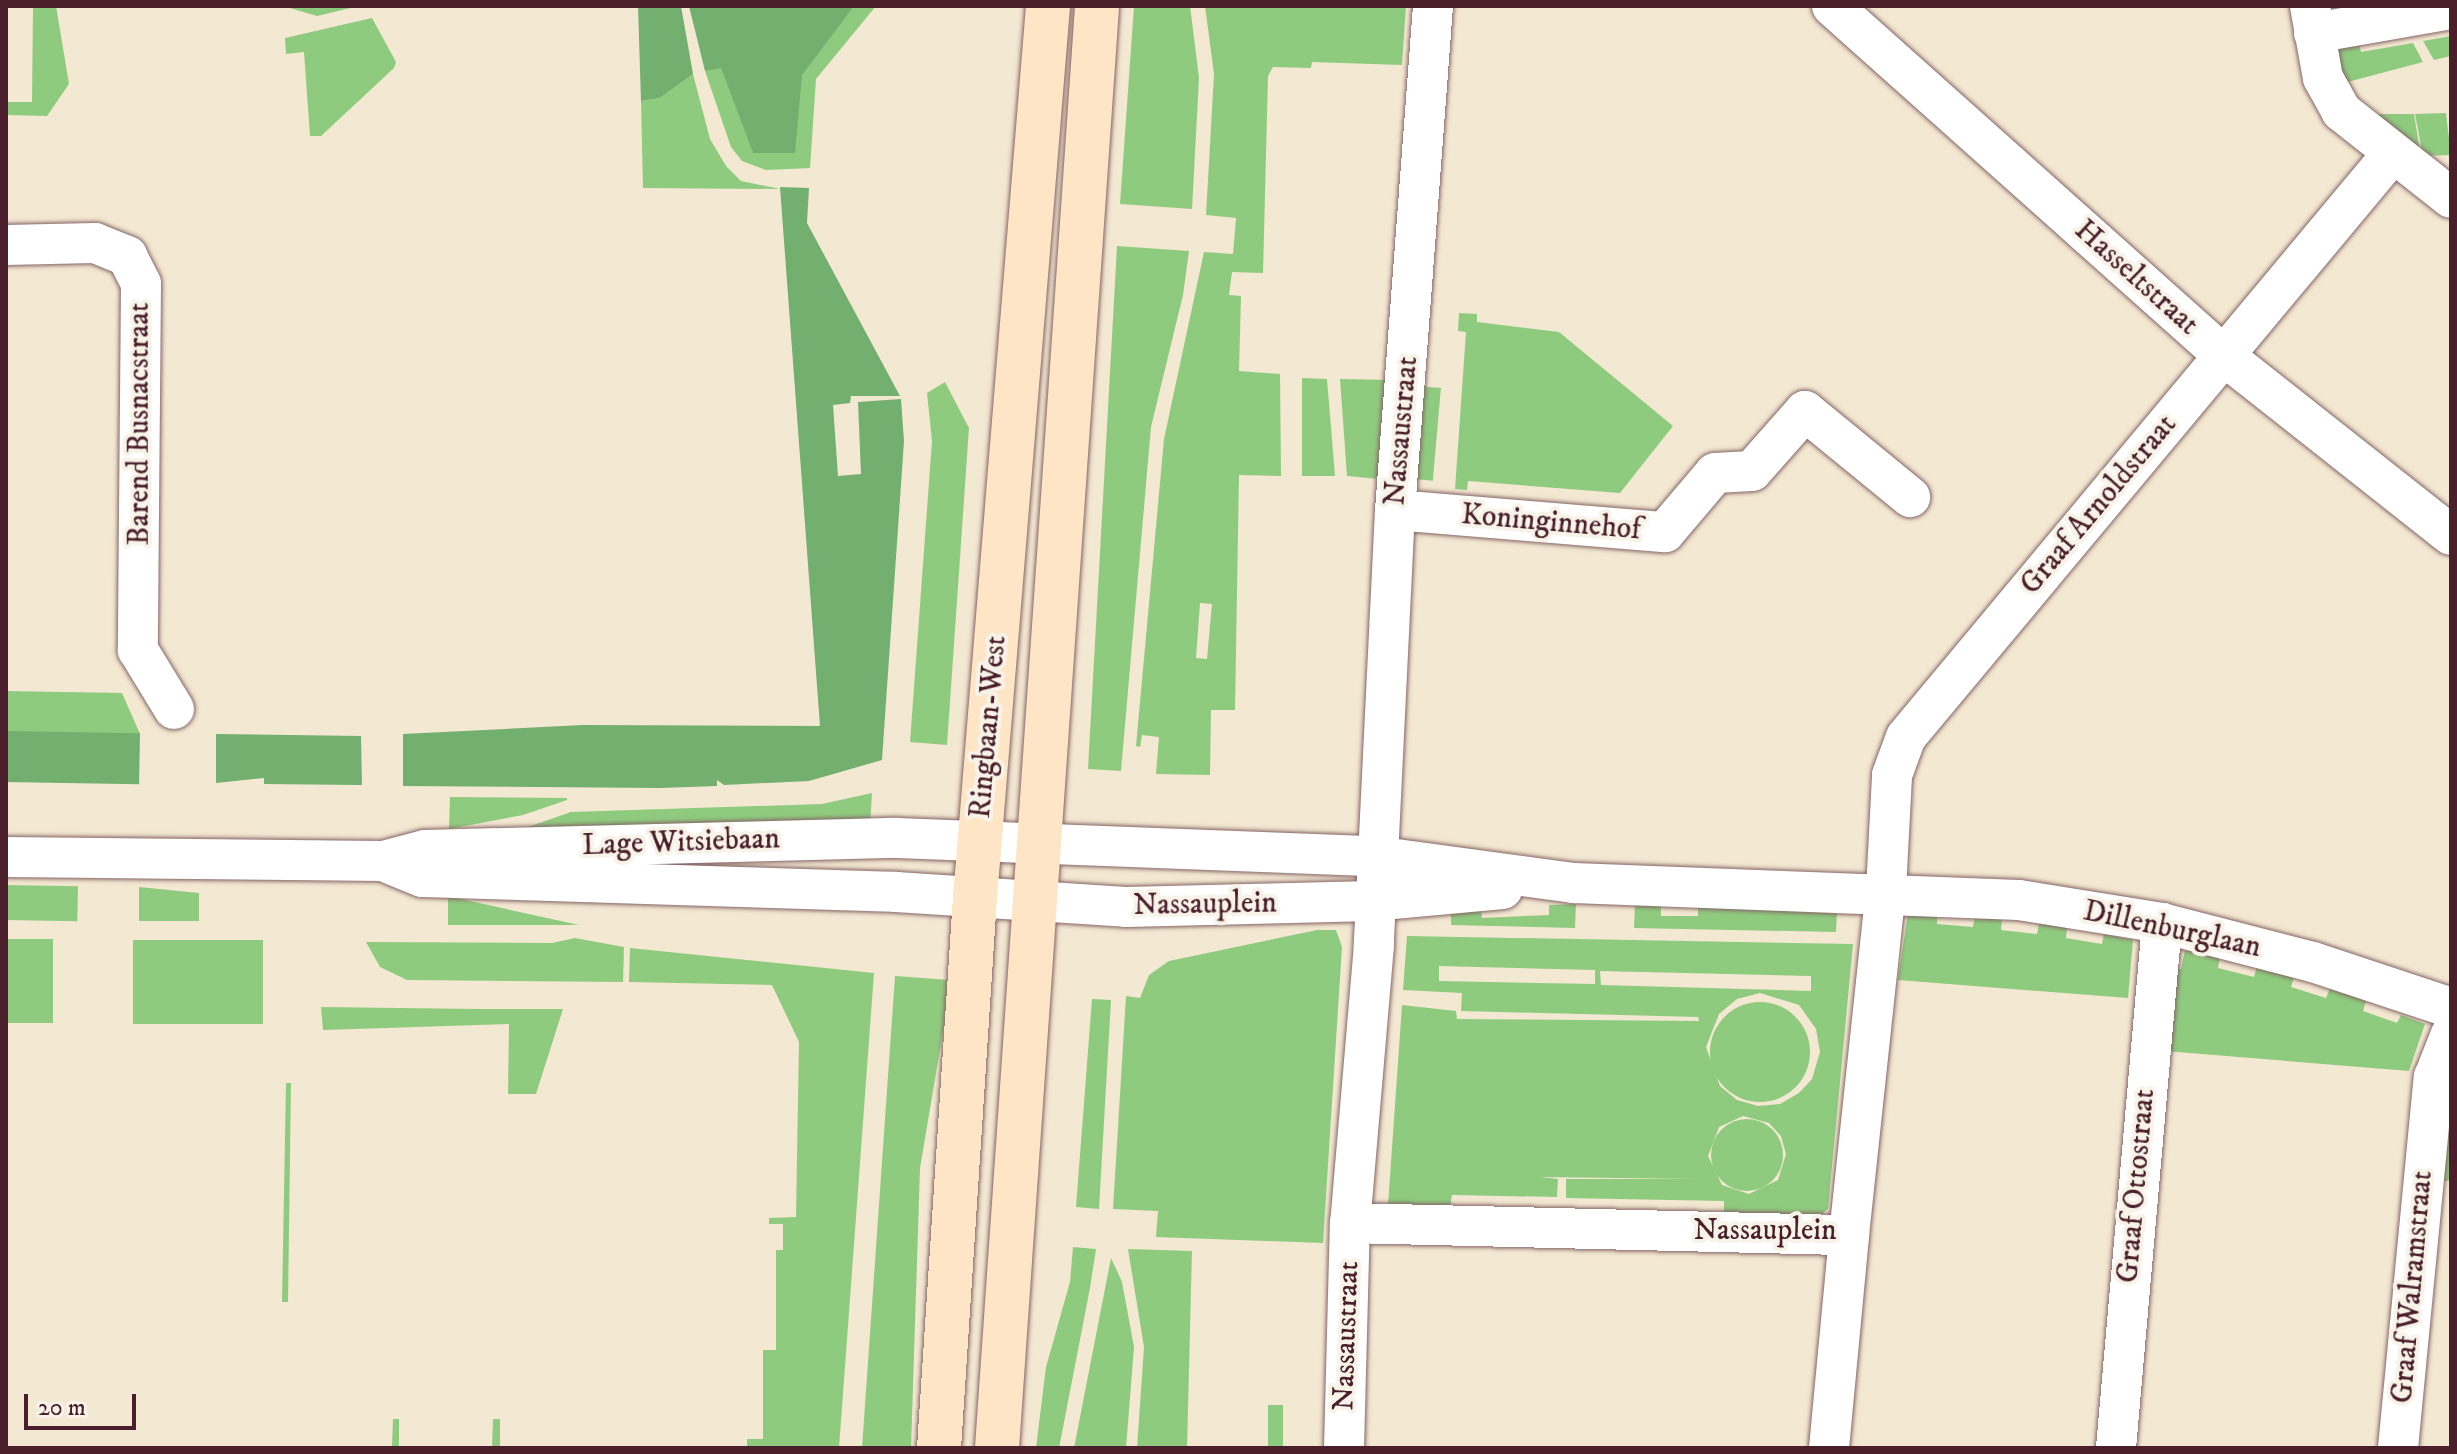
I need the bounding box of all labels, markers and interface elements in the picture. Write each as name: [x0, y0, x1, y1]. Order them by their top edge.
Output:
street label: Hasseltstraat: [2066, 213, 2206, 343]
street label: Barend Busnacstraat: [122, 302, 158, 546]
street label: Nassaustraat: [1378, 355, 1426, 507]
street label: Graaf Arnoldstraat: [2013, 408, 2185, 602]
street label: Koninginnehof: [1460, 497, 1642, 549]
street label: Ringbaan-West: [963, 634, 1015, 820]
street label: Lage Witsiebaan: [581, 822, 781, 864]
street label: Nassauplein: [1133, 886, 1277, 924]
street label: Dillenburglaan: [2080, 894, 2264, 966]
street label: Graaf Ottostraat: [2111, 1088, 2163, 1284]
street label: Graaf Walramstraat: [2385, 1169, 2441, 1405]
street label: Nassauplein: [1693, 1213, 1837, 1249]
street label: Nassaustraat: [1326, 1261, 1368, 1411]
scale bar: [28, 1378, 140, 1428]
text: 20 m: [38, 1393, 86, 1423]

